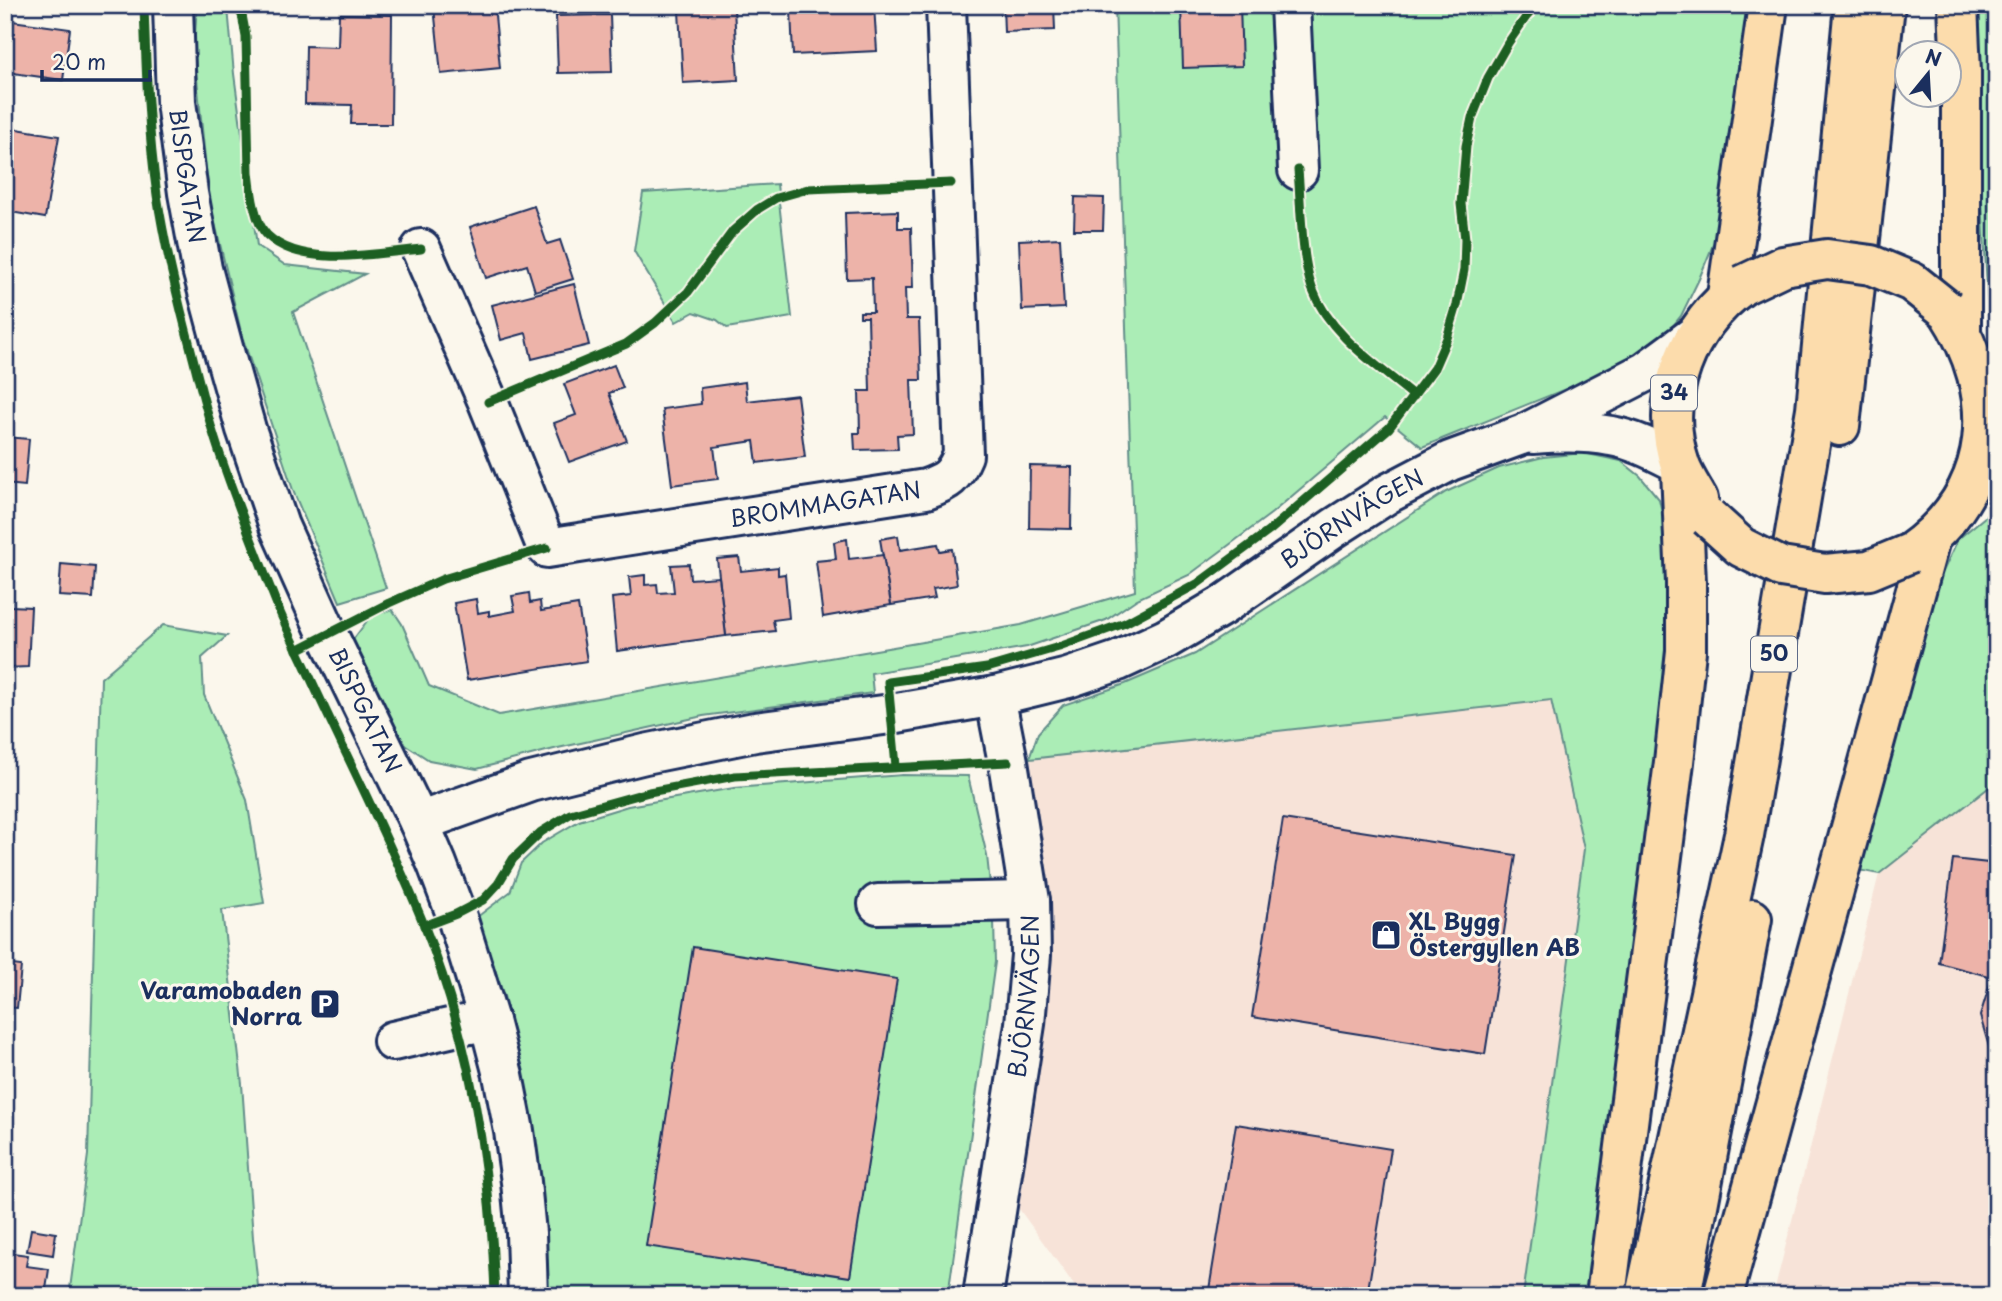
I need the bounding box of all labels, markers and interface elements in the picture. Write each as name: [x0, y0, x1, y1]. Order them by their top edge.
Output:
scale bar: [42, 38, 150, 82]
north arrow: [1894, 38, 1964, 108]
text: N: [1922, 41, 1945, 73]
text: 20 m: [52, 45, 106, 77]
street label: BISPGATAN: [161, 106, 216, 246]
road number: 34: [1651, 376, 1697, 410]
street label: BJÖRNVÄGEN: [1273, 459, 1429, 576]
street label: BROMMAGATAN: [727, 471, 923, 535]
road number: 50: [1751, 636, 1797, 672]
street label: BISPGATAN: [321, 641, 412, 779]
place label: XL Bygg Östergyllen AB: [1409, 903, 1580, 964]
street label: BJÖRNVÄGEN: [998, 914, 1048, 1080]
shop icon: XL Bygg Östergyllen AB: [1369, 918, 1403, 952]
place label: Varamobaden Norra: [140, 972, 302, 1033]
parking icon: Varamobaden Norra: [308, 987, 342, 1021]

